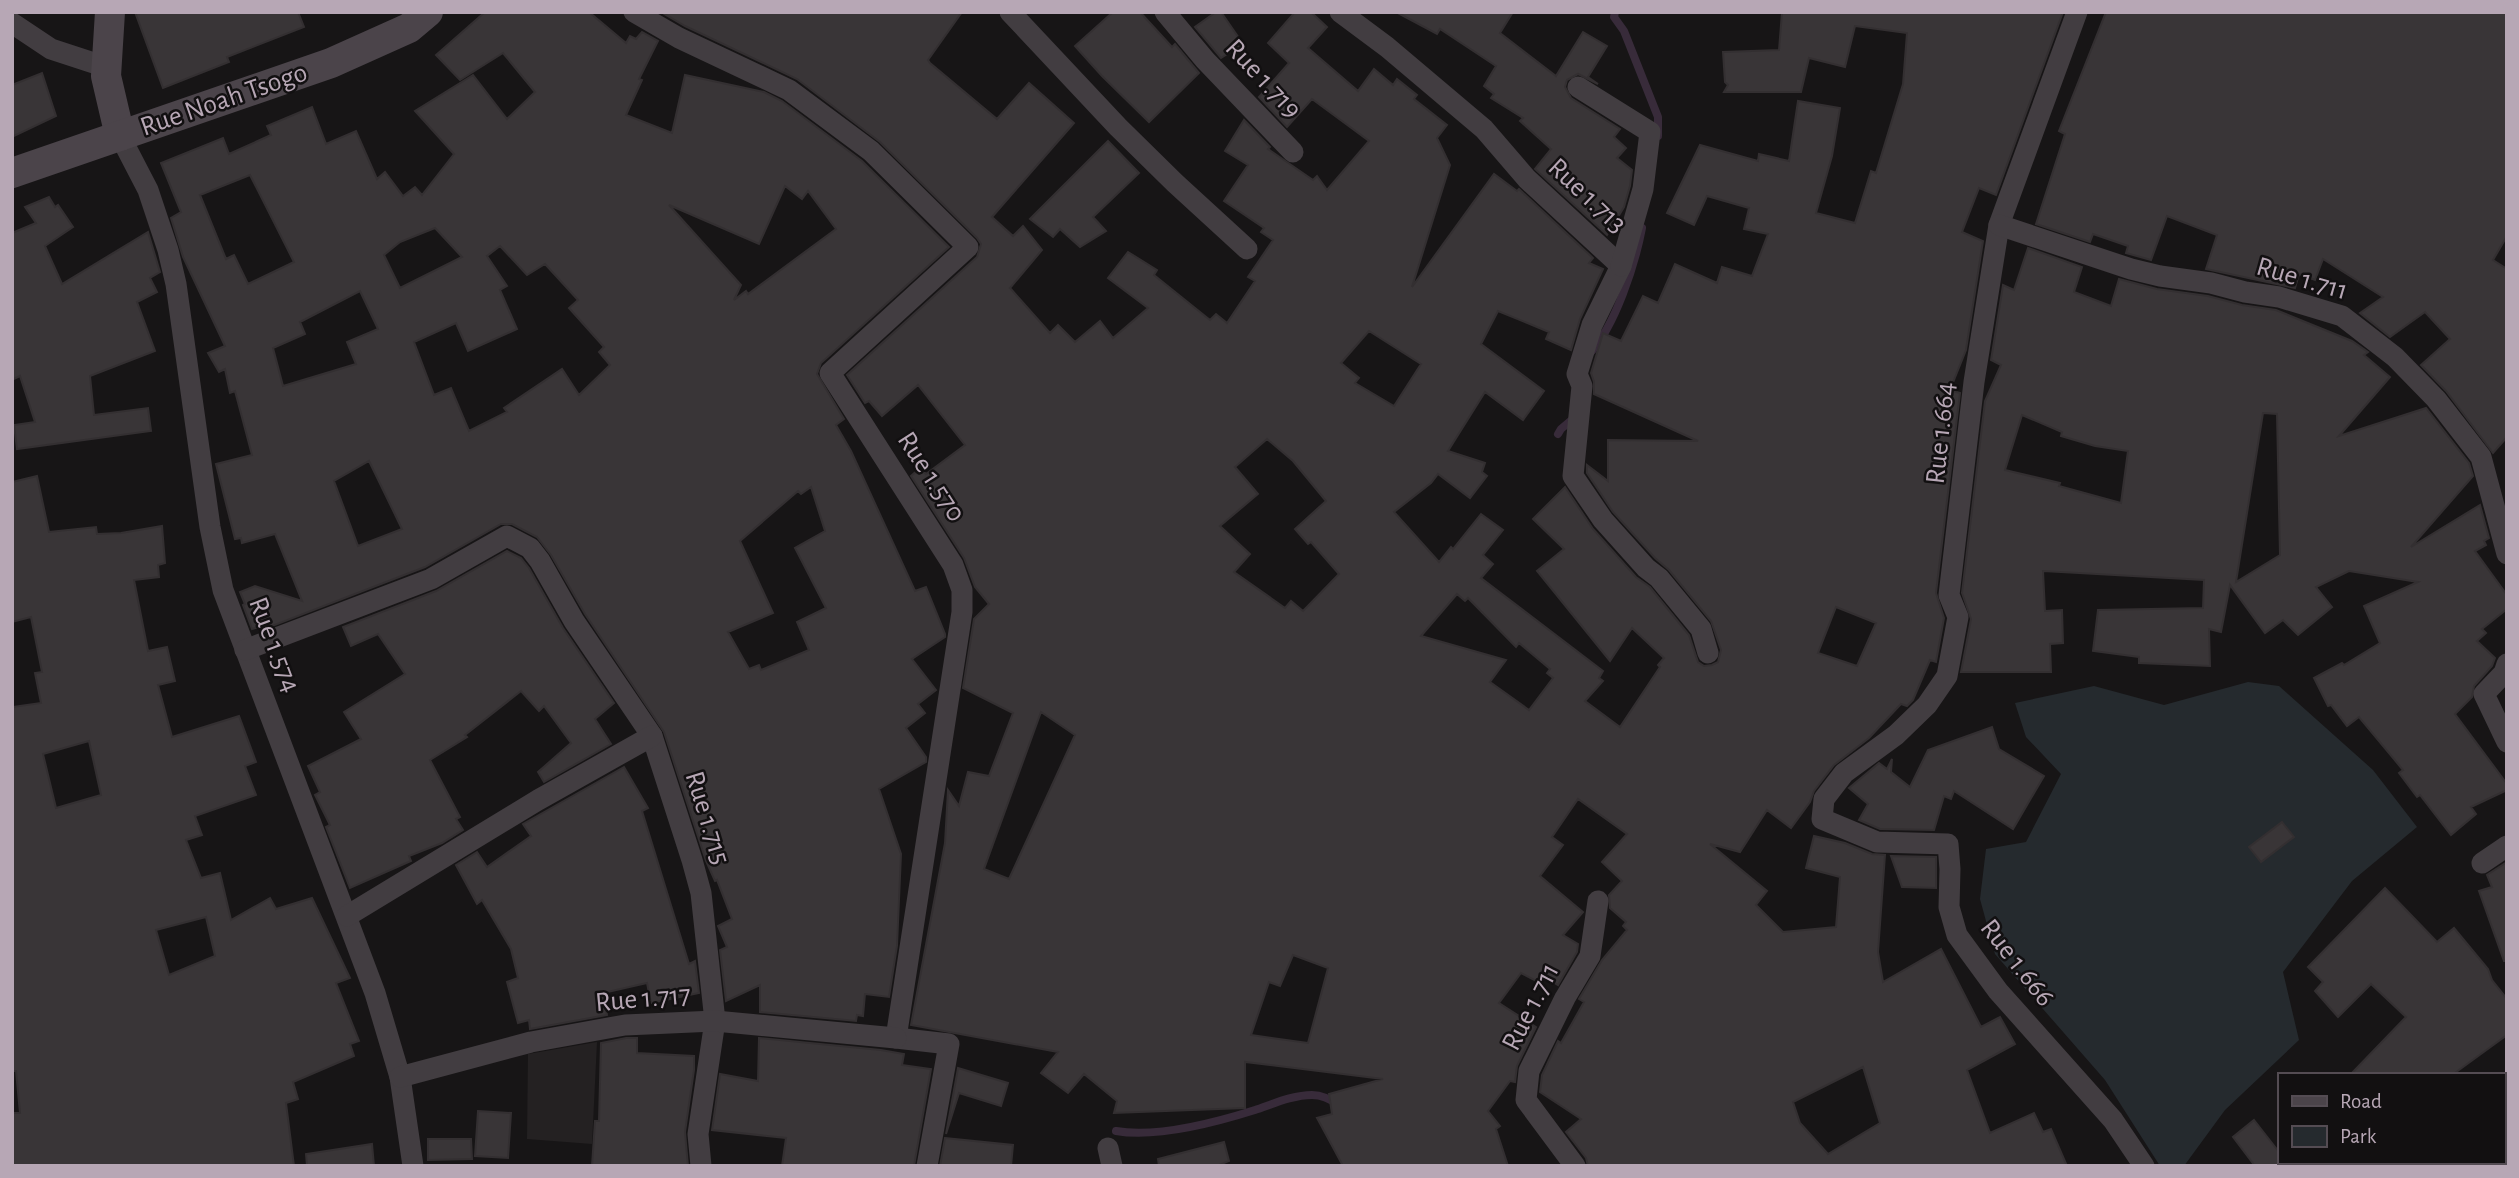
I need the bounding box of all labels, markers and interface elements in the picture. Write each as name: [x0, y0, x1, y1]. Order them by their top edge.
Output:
street label: Rue 1.719: [1220, 34, 1306, 124]
street label: Rue Noah Tsogo: [137, 58, 311, 142]
street label: Rue 1.713: [1542, 153, 1632, 239]
street label: Rue 1.711: [2253, 253, 2351, 305]
street label: Rue 1.664: [1922, 381, 1960, 485]
street label: Rue 1.570: [892, 427, 970, 527]
street label: Rue 1.574: [243, 593, 305, 697]
street label: Rue 1.715: [680, 768, 734, 868]
street label: Rue 1.666: [1974, 914, 2060, 1012]
street label: Rue 1.711: [1497, 959, 1565, 1055]
street label: Rue 1.717: [594, 981, 692, 1017]
legend: [2278, 1073, 2505, 1164]
text: Road: [2340, 1091, 2382, 1112]
text: Park: [2340, 1126, 2377, 1147]

